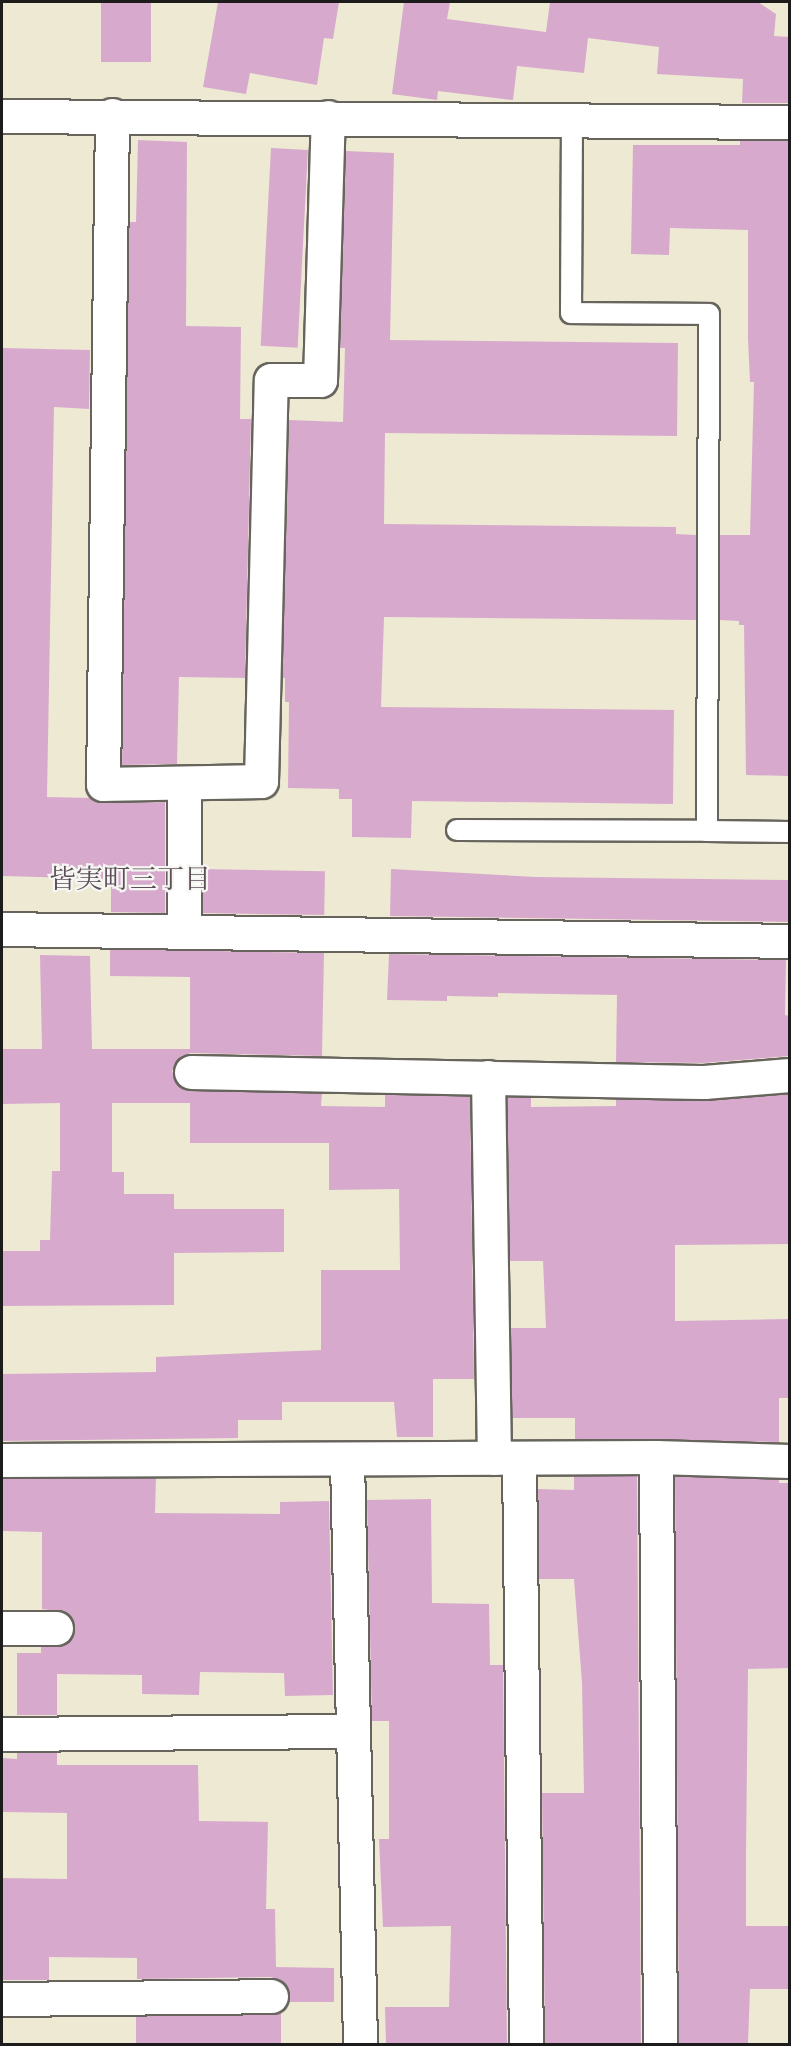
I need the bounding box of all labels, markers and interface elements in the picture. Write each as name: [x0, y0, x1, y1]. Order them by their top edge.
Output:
district label: 皆実町三丁目: [49, 866, 211, 898]

